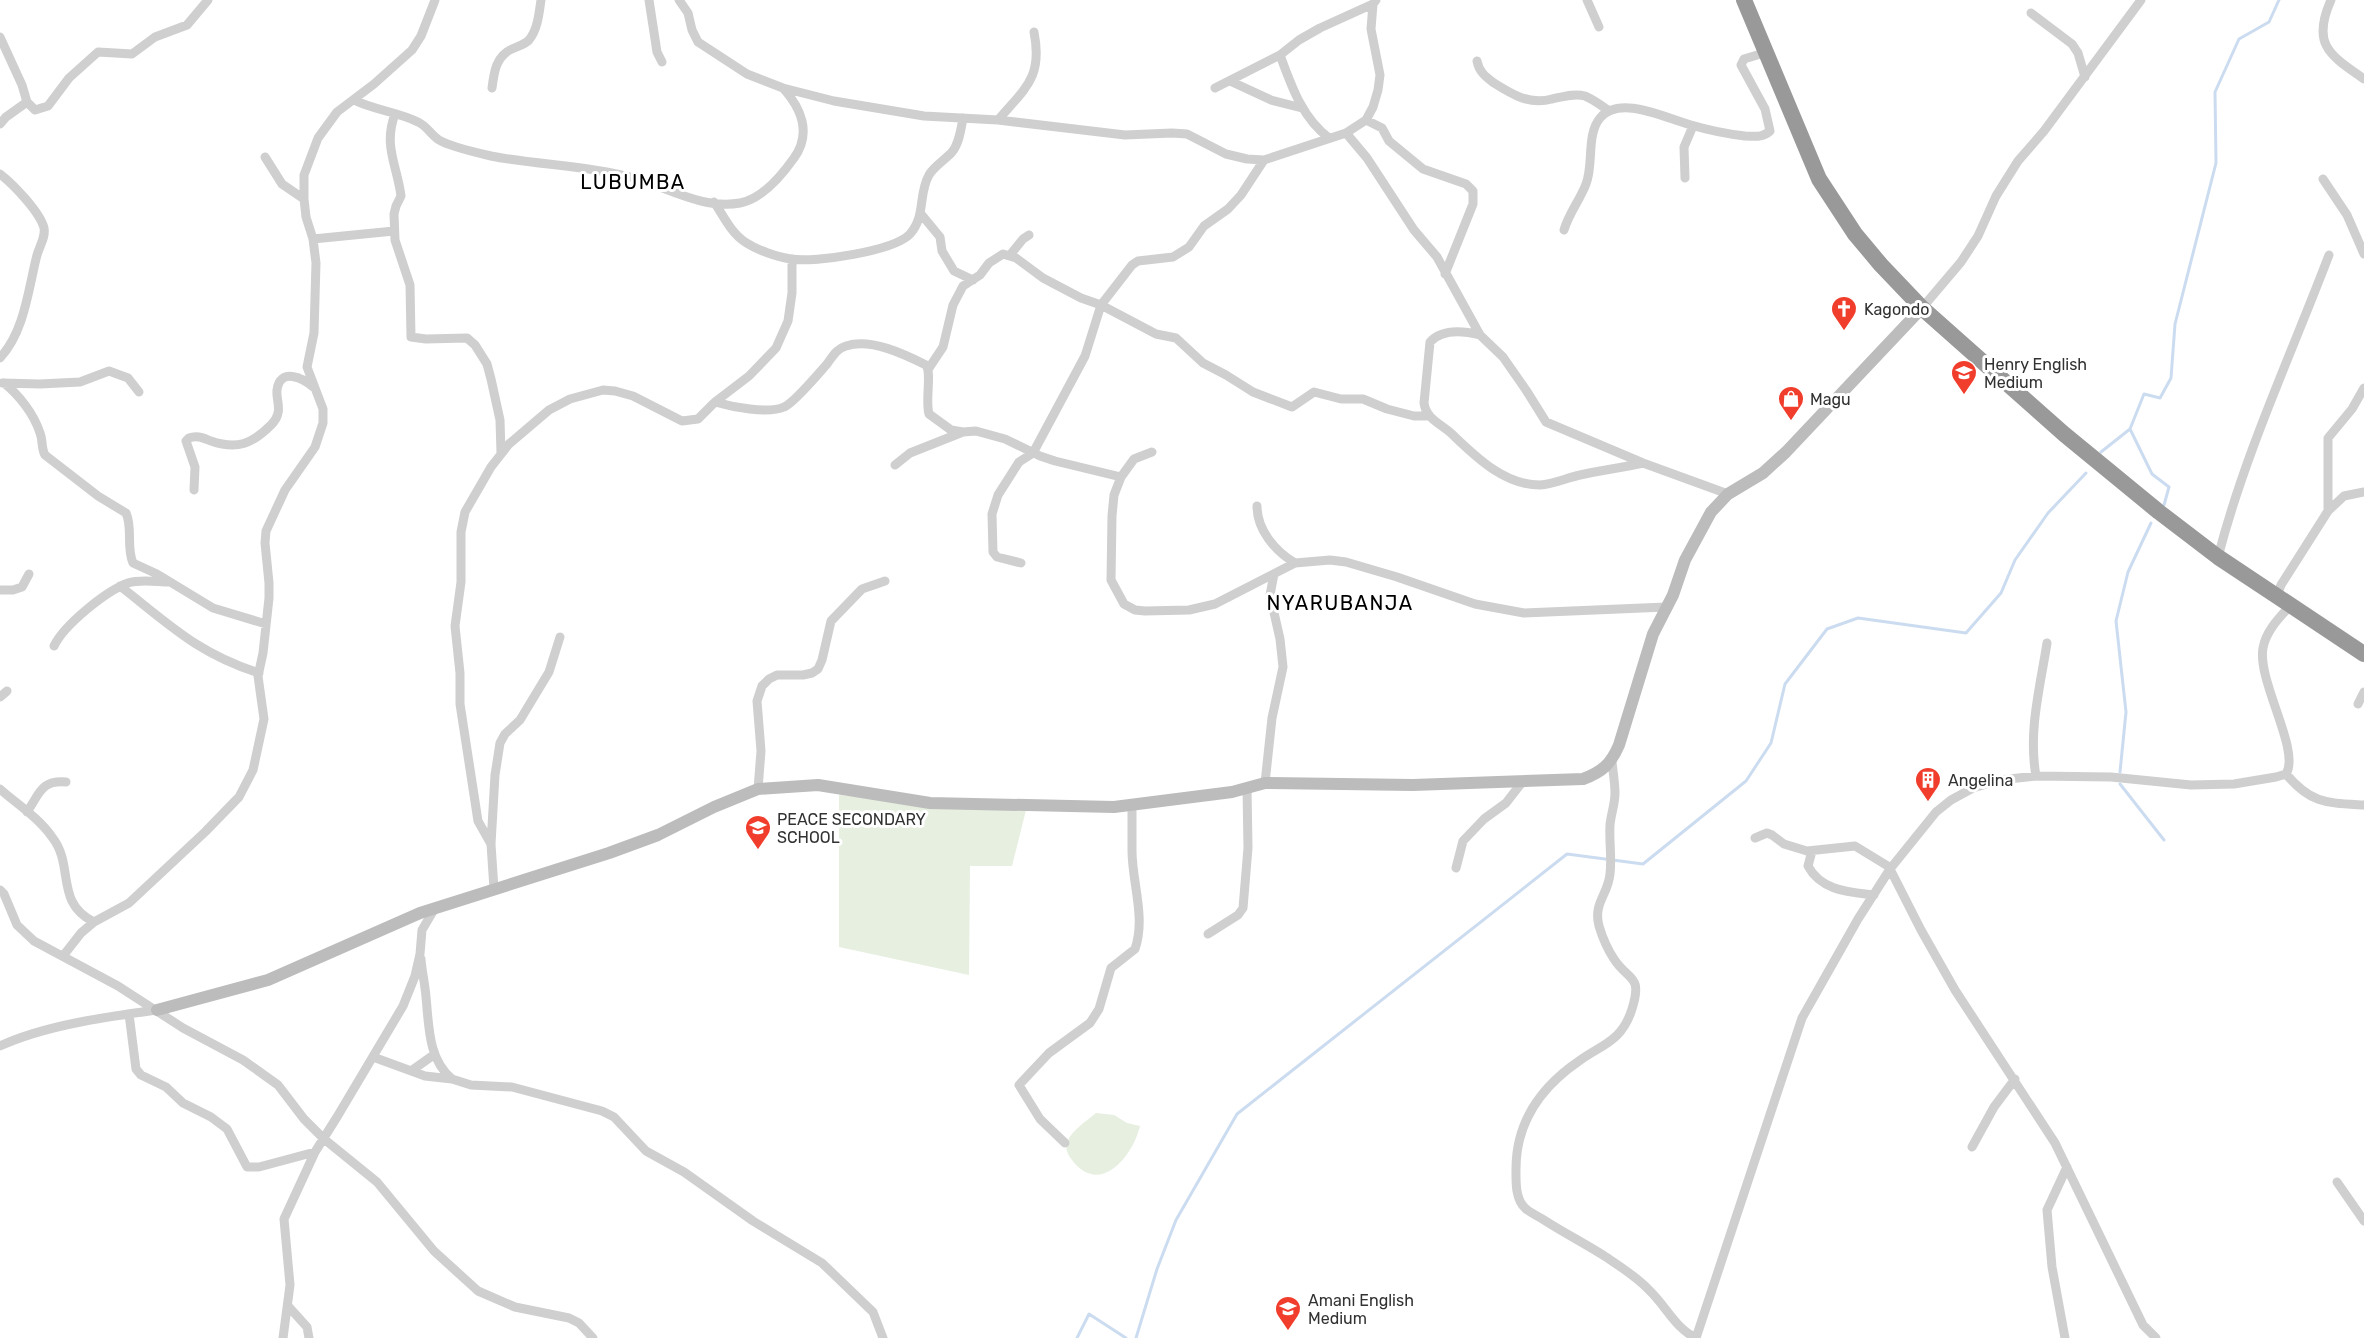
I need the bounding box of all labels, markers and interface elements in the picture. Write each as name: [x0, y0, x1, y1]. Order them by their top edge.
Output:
district label: LUBUMBA: [580, 170, 686, 194]
church icon: Kagondo: [1829, 294, 1859, 332]
place label: Kagondo: [1864, 300, 1929, 319]
place label: Henry English Medium: [1984, 355, 2087, 392]
school or university icon: Henry English Medium: [1949, 358, 1979, 396]
shop icon: Magu: [1776, 384, 1806, 422]
place label: Magu: [1810, 390, 1851, 409]
district label: NYARUBANJA: [1266, 591, 1414, 615]
building icon: Angelina: [1913, 765, 1943, 803]
place label: Angelina: [1948, 771, 2013, 790]
place label: PEACE SECONDARY SCHOOL: [777, 810, 926, 847]
school or university icon: PEACE SECONDARY SCHOOL: [743, 813, 773, 851]
place label: Amani English Medium: [1308, 1291, 1414, 1328]
school or university icon: Amani English Medium: [1273, 1294, 1303, 1332]

